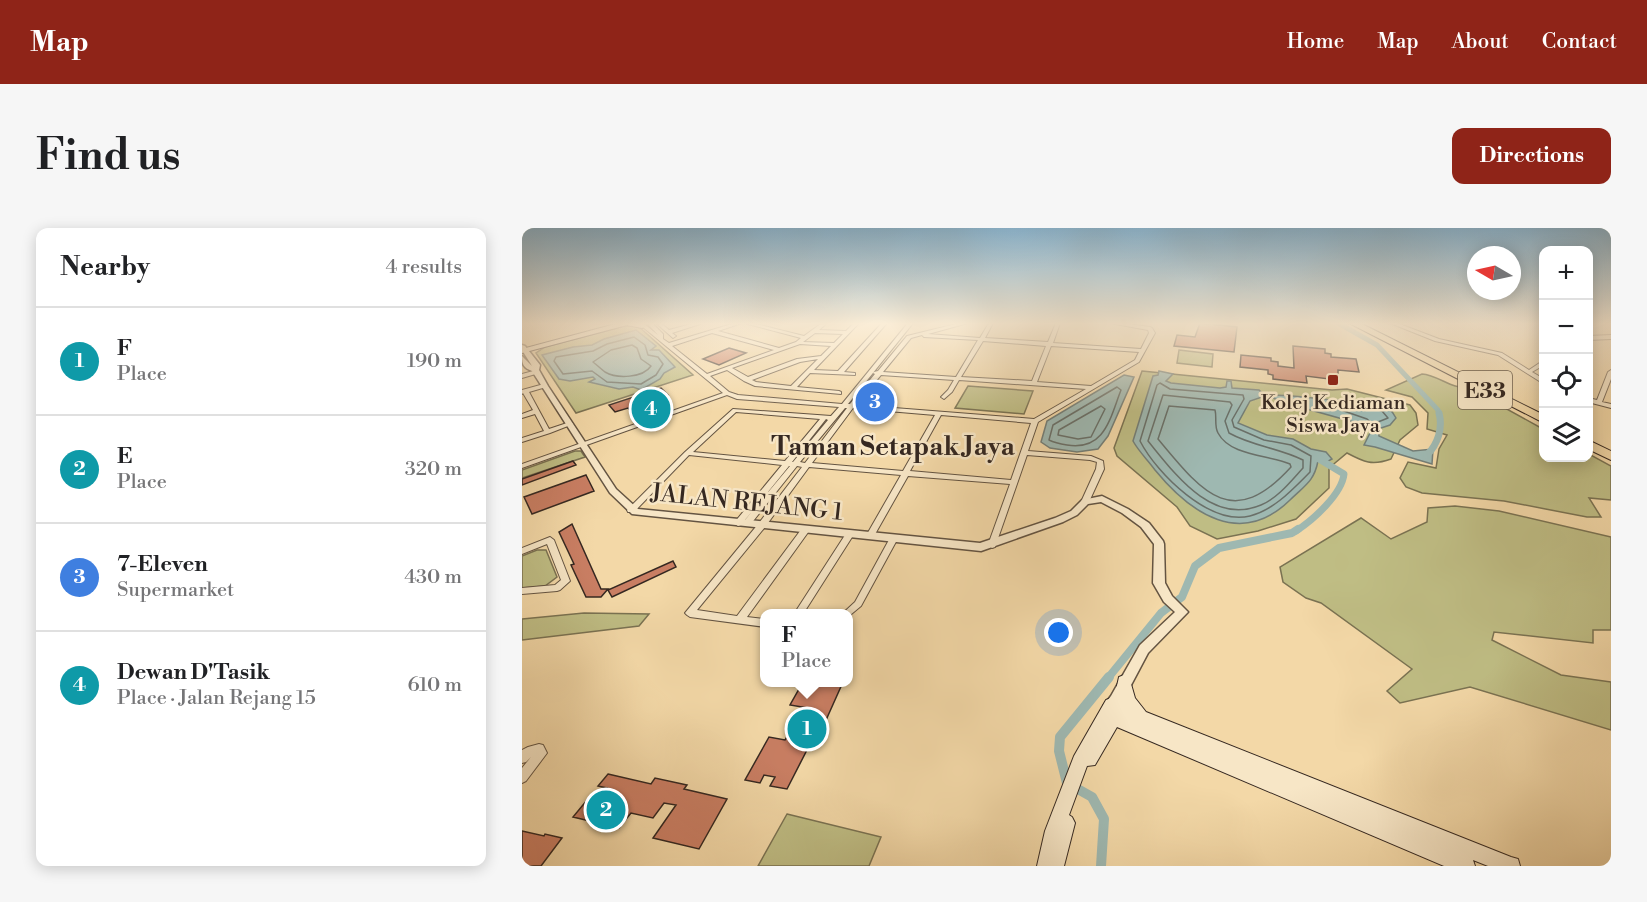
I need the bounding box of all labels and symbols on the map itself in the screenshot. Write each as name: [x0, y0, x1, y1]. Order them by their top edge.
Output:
north arrow: [1467, 246, 1521, 300]
road number: E33: [1458, 371, 1512, 409]
marker: Kolej Kediaman Siswa Jaya: [1326, 373, 1340, 387]
pin: 3: [856, 380, 894, 424]
pin: 4: [632, 386, 670, 432]
place label: Kolej Kediaman Siswa Jaya: [1261, 391, 1405, 439]
district label: Taman Setapak Jaya: [771, 431, 1016, 463]
street label: JALAN REJANG 1: [648, 478, 845, 528]
your location: [1044, 618, 1073, 647]
pin: 1: [788, 706, 826, 752]
pin: 2: [586, 788, 626, 832]

